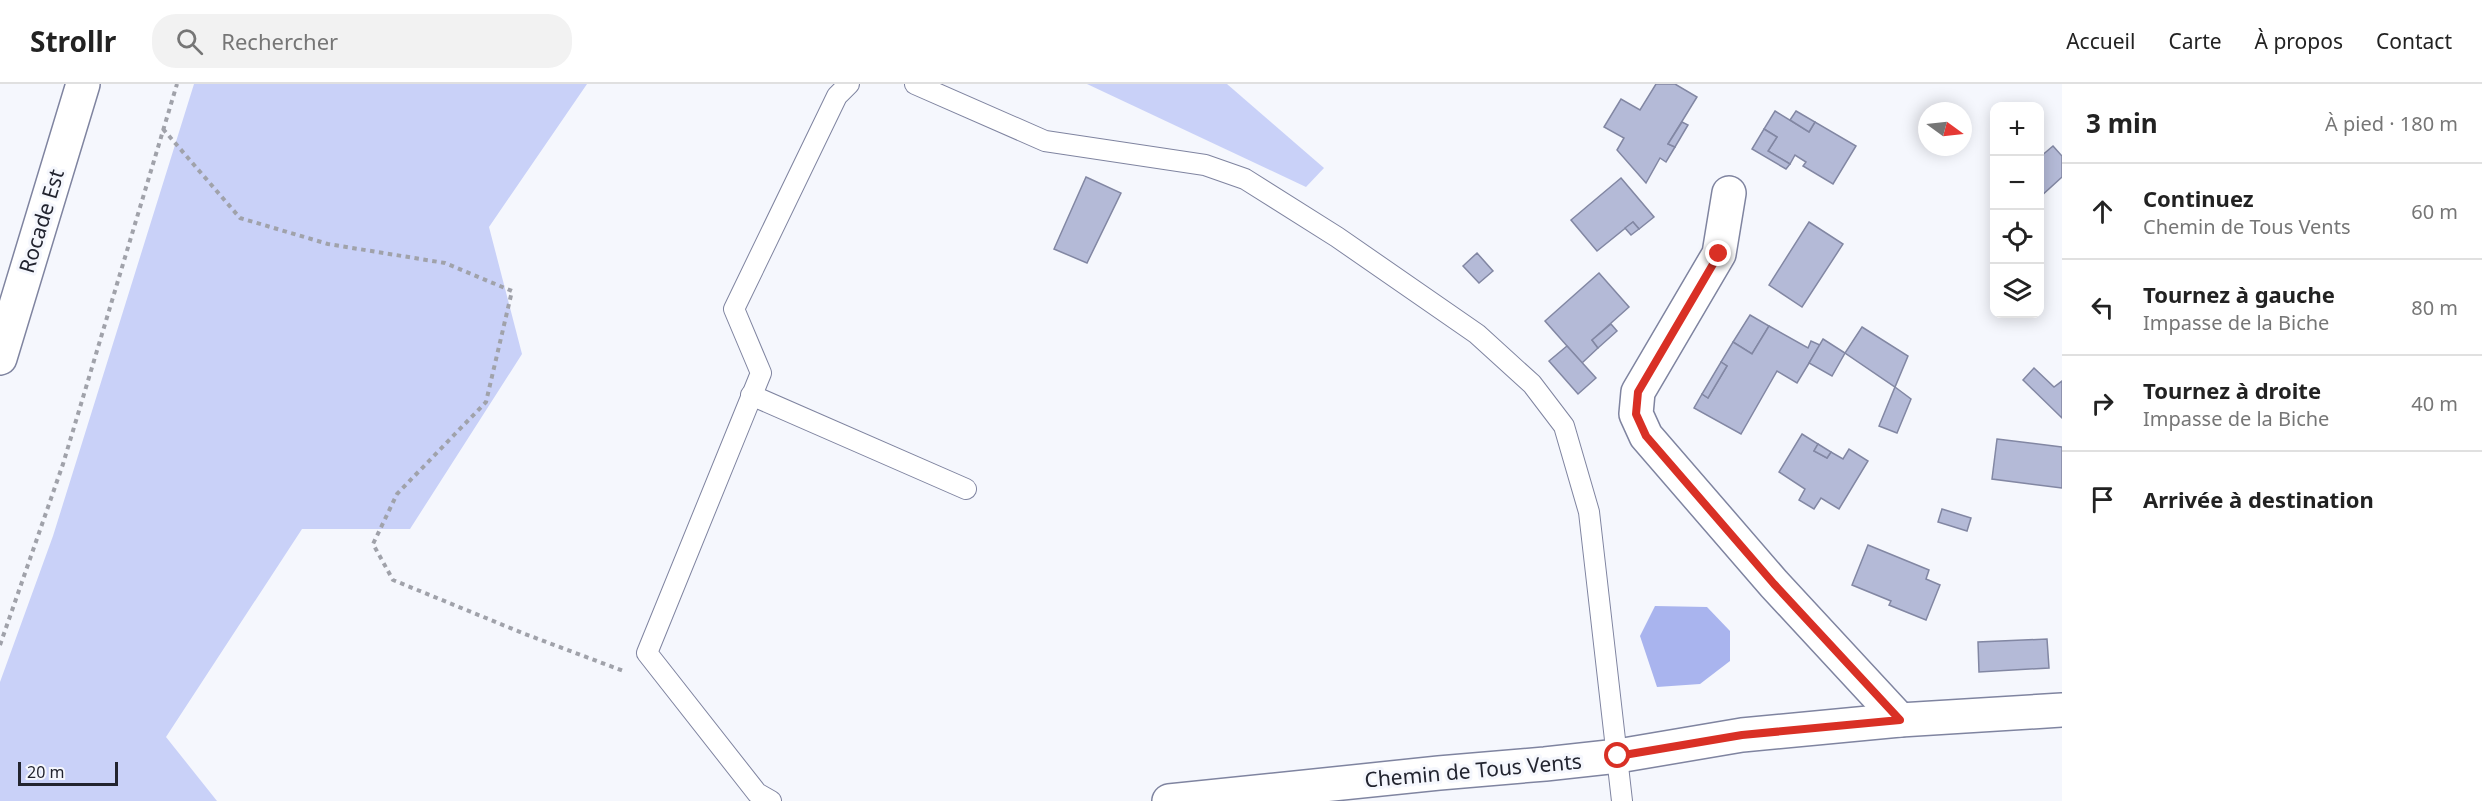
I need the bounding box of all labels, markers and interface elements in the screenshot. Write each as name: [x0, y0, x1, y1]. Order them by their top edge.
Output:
search box: [152, 14, 572, 68]
text: Strollr: [30, 22, 116, 60]
icon: search: [173, 25, 206, 58]
text: Rechercher: [221, 26, 338, 56]
text: Accueil: [2066, 27, 2135, 55]
text: Carte: [2168, 27, 2222, 55]
text: À propos: [2255, 27, 2343, 55]
text: Contact: [2376, 27, 2452, 55]
north arrow: [1918, 102, 1972, 156]
map controls: [1990, 102, 2044, 318]
button: +: [1990, 102, 2044, 156]
text: 3 min: [2086, 105, 2158, 141]
text: À pied · 180 m: [2325, 110, 2458, 137]
button: −: [1990, 156, 2044, 210]
street label: Rocade Est: [12, 165, 70, 276]
text: Continuez: [2143, 183, 2254, 213]
icon: ahead: [2086, 195, 2119, 228]
text: 60 m: [2411, 198, 2458, 225]
button: locate: [1990, 210, 2044, 264]
text: Chemin de Tous Vents: [2143, 213, 2350, 240]
route end: [1705, 240, 1731, 266]
button: layers: [1990, 264, 2044, 318]
text: Tournez à gauche: [2143, 279, 2335, 309]
icon: left: [2086, 291, 2119, 324]
text: 80 m: [2411, 294, 2458, 321]
text: Impasse de la Biche: [2143, 309, 2329, 336]
text: Tournez à droite: [2143, 375, 2321, 405]
icon: right: [2086, 387, 2119, 420]
text: 40 m: [2411, 390, 2458, 417]
text: Impasse de la Biche: [2143, 405, 2329, 432]
icon: arrive: [2086, 483, 2119, 516]
text: Arrivée à destination: [2143, 484, 2374, 514]
route start: [1604, 742, 1630, 768]
street label: Chemin de Tous Vents: [1363, 747, 1583, 793]
scale bar: [18, 759, 118, 786]
text: 20 m: [27, 761, 64, 783]

